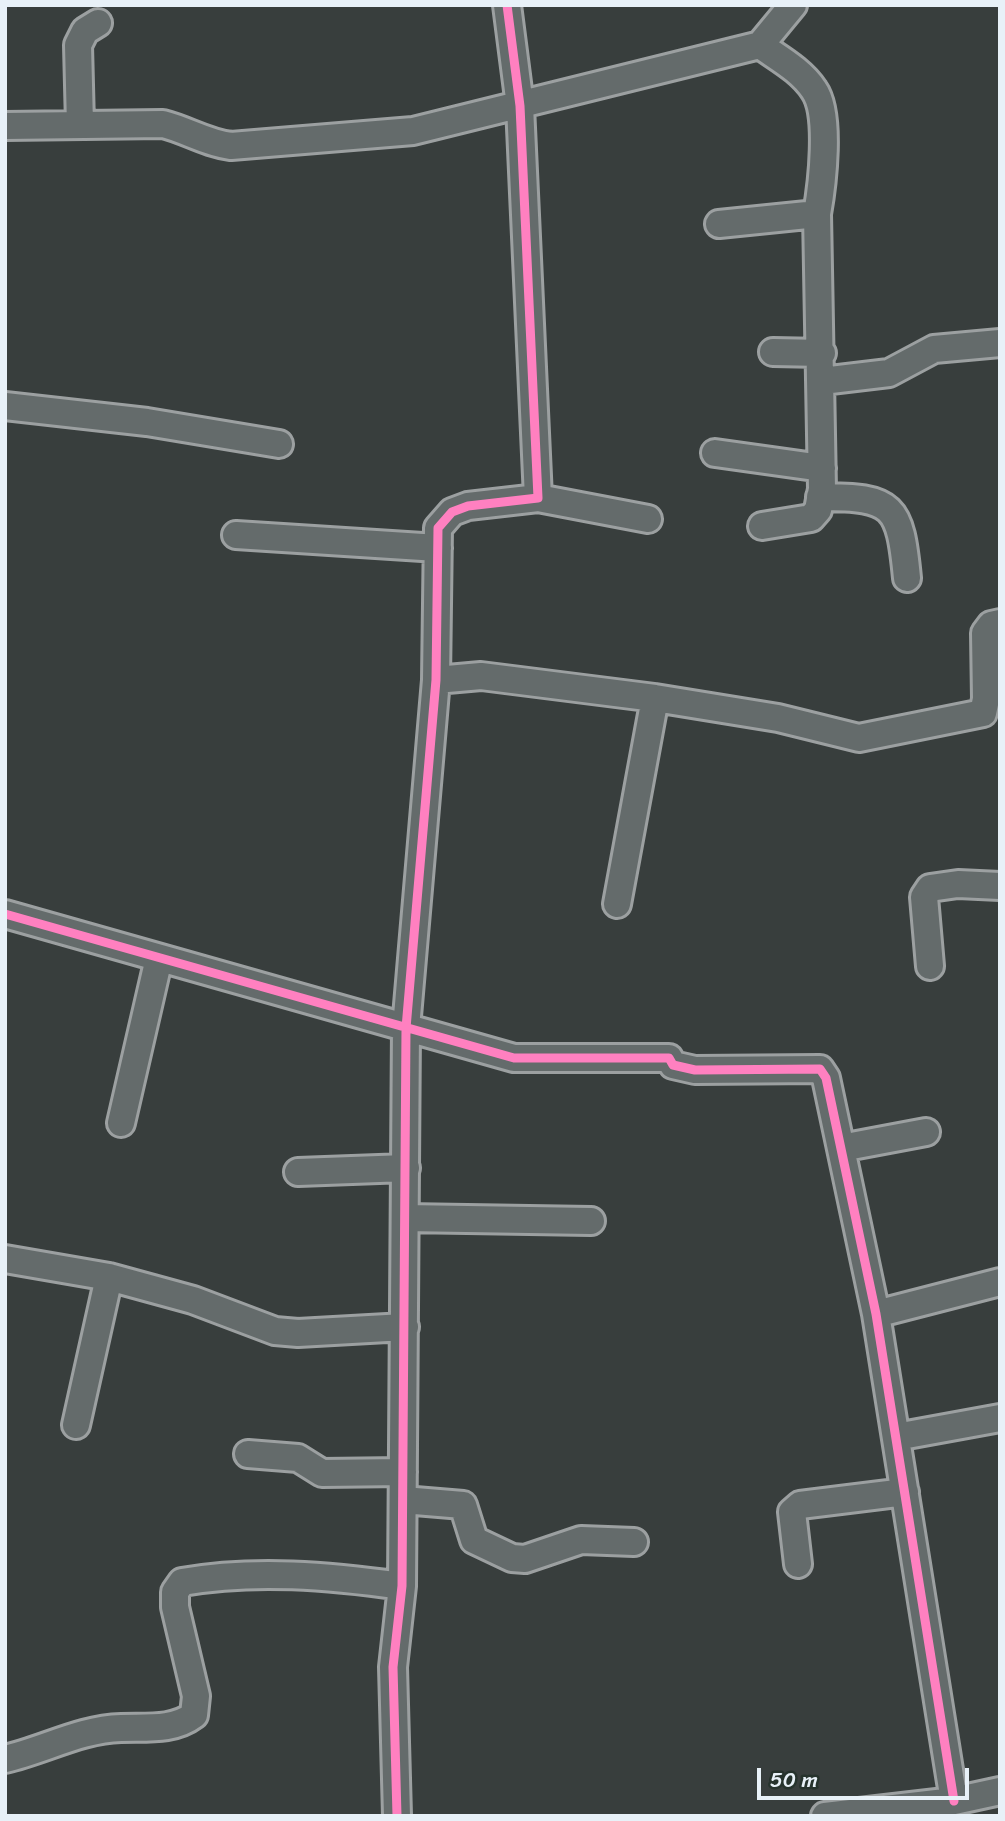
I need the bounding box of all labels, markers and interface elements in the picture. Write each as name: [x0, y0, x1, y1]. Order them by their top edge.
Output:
scale bar: [760, 1755, 972, 1799]
text: 50 m: [770, 1761, 818, 1799]

